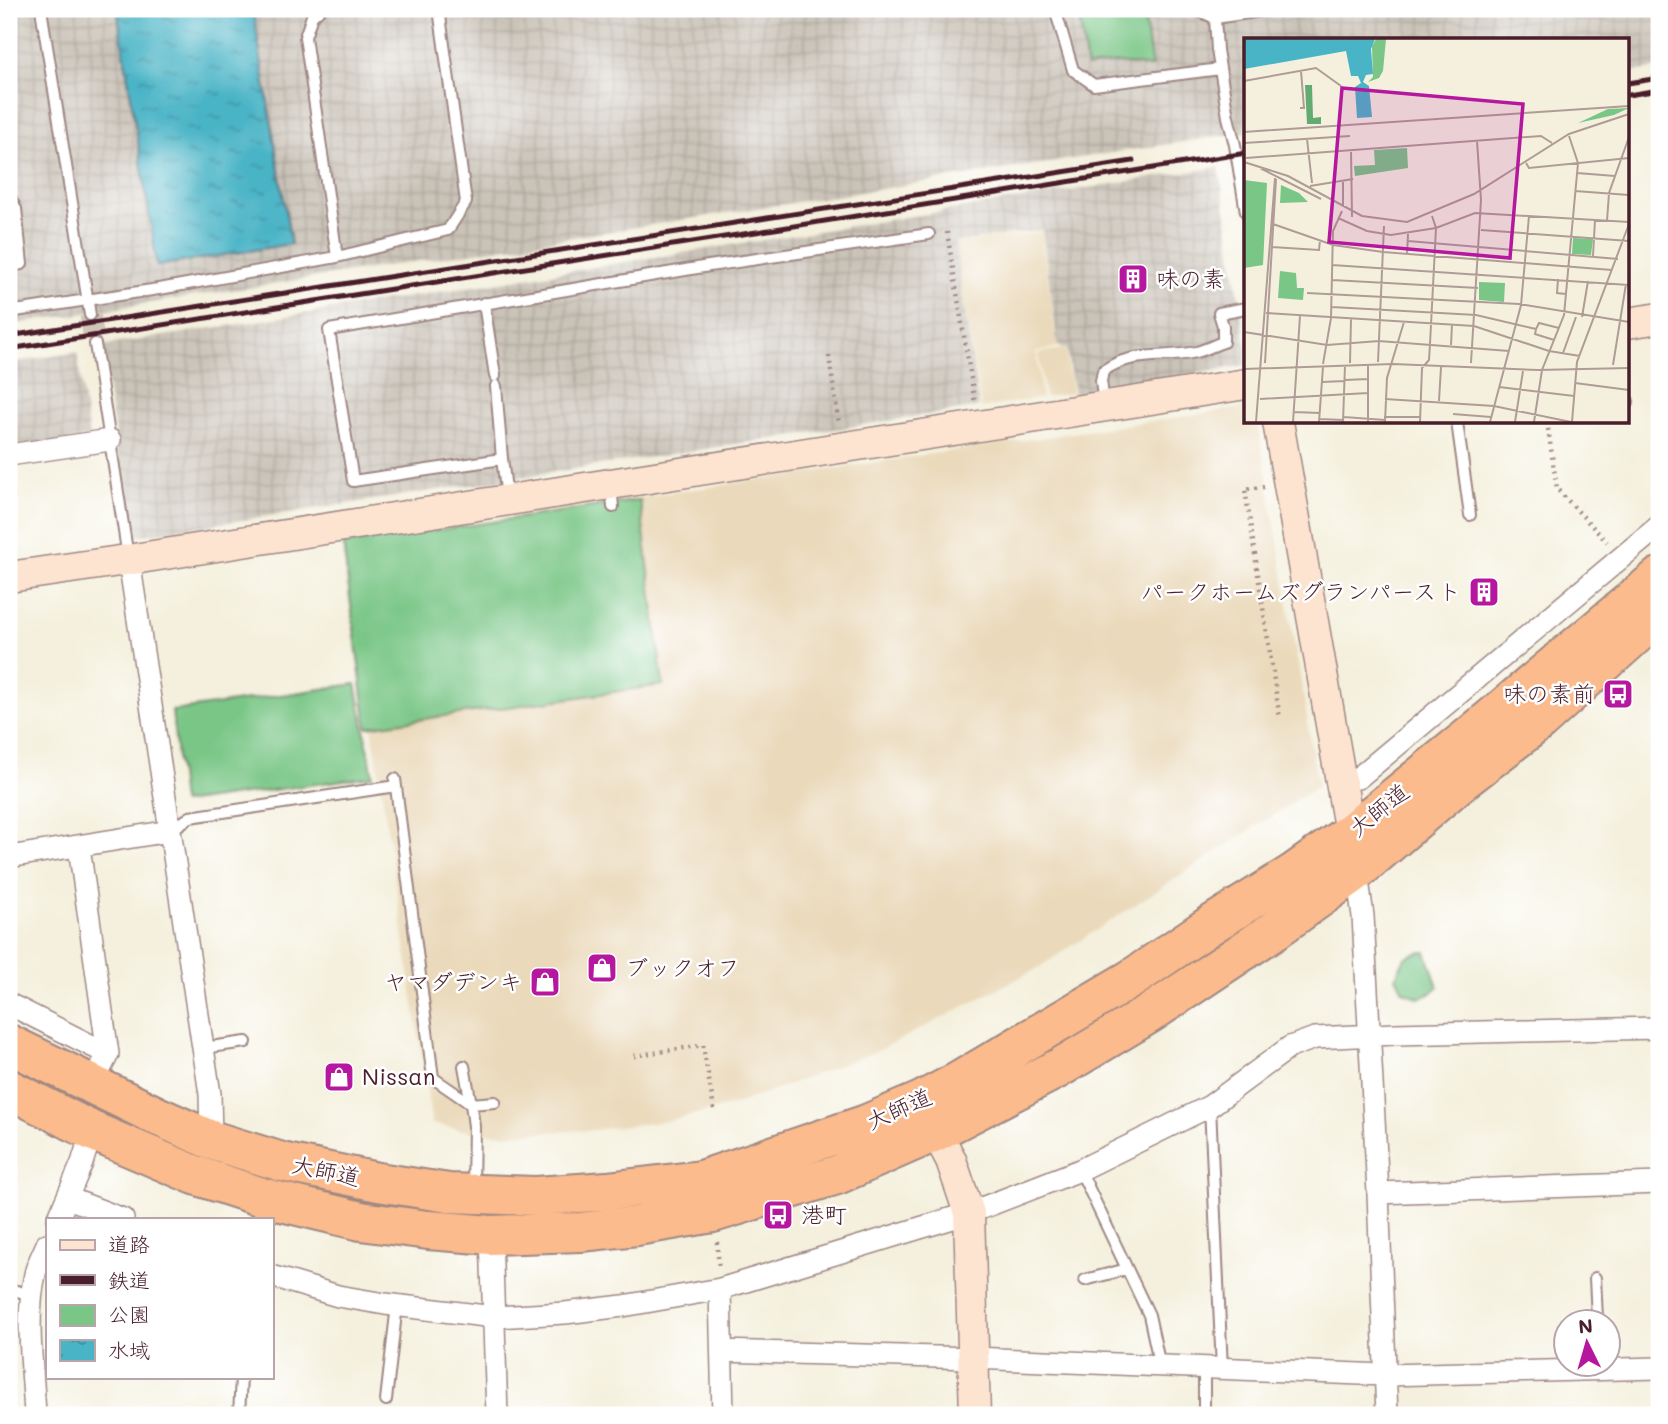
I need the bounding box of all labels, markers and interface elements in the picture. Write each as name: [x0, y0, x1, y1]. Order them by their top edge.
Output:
inset map: [1244, 38, 1630, 424]
building icon: 味の素: [1116, 262, 1150, 296]
place label: 味の素: [1156, 263, 1225, 293]
building icon: パークホームズグランパースト: [1467, 575, 1501, 609]
place label: パークホームズグランパースト: [1140, 576, 1461, 606]
bus stop icon: 味の素前: [1601, 677, 1635, 711]
place label: 味の素前: [1503, 678, 1595, 708]
street label: 大師道: [1342, 776, 1415, 843]
shop icon: ブックオフ: [585, 951, 619, 985]
place label: ブックオフ: [625, 952, 740, 982]
shop icon: ヤマダデンキ: [528, 965, 562, 999]
place label: ヤマダデンキ: [384, 966, 522, 996]
shop icon: Nissan: [322, 1060, 356, 1094]
place label: Nissan: [362, 1061, 435, 1091]
street label: 大師道: [861, 1080, 936, 1136]
street label: 大師道: [289, 1148, 363, 1192]
bus stop icon: 港町: [761, 1198, 795, 1232]
place label: 港町: [801, 1199, 847, 1229]
legend: [46, 1218, 273, 1378]
text: 道路: [108, 1230, 150, 1257]
text: 鉄道: [108, 1266, 150, 1293]
text: 公園: [108, 1300, 150, 1327]
north arrow: [1552, 1308, 1622, 1378]
text: N: [1577, 1312, 1594, 1339]
text: 水域: [108, 1336, 150, 1363]

